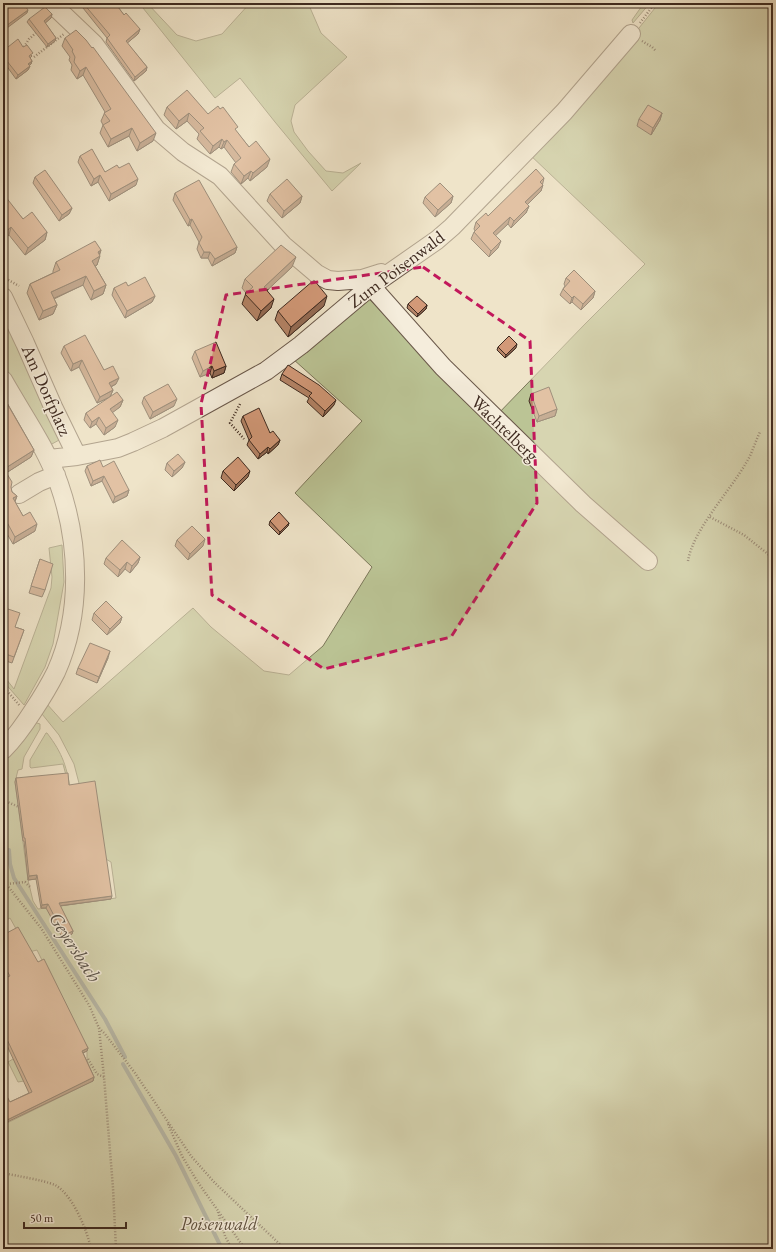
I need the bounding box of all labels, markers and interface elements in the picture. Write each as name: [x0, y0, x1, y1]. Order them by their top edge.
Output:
street label: Zum Poisenwald: [343, 225, 449, 313]
street label: Am Dorfplatz: [16, 340, 77, 439]
street label: Wachtelberg: [466, 390, 544, 466]
water label: Geyersbach: [43, 907, 107, 987]
scale bar: [24, 1204, 126, 1230]
text: 50 m: [30, 1210, 54, 1226]
park label: Poisenwald: [180, 1212, 258, 1235]

